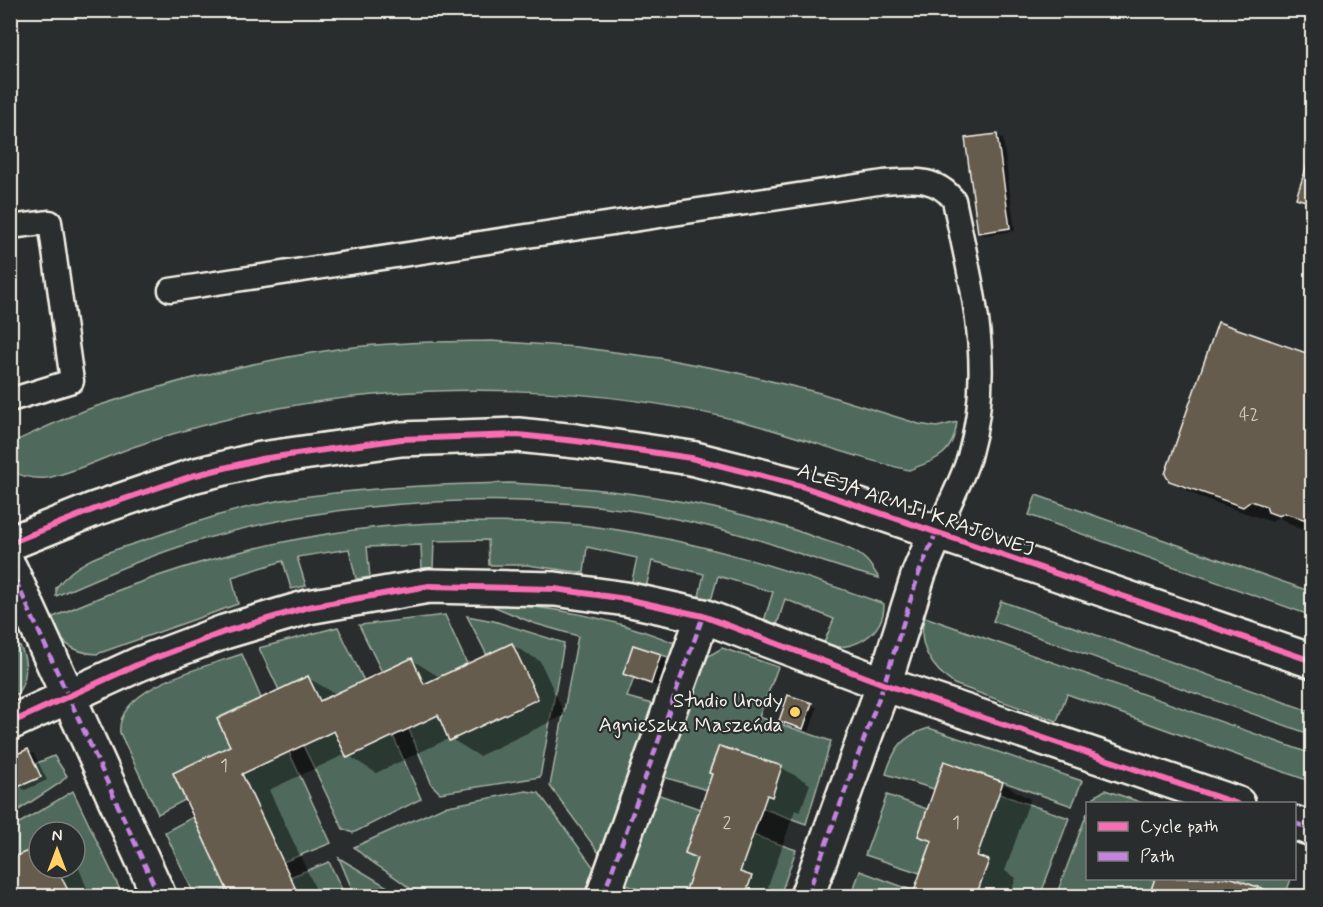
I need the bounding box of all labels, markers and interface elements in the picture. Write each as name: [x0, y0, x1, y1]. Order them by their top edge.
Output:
house number: 42: [1239, 403, 1259, 427]
street label: ALEJA ARMII KRAJOWEJ: [794, 456, 1038, 564]
place label: Studio Urody Agnieszka Maszeńda: [598, 687, 783, 739]
marker: Studio Urody Agnieszka Maszeńda: [788, 705, 802, 719]
house number: 1: [220, 754, 228, 778]
legend: [1086, 802, 1296, 880]
house number: 2: [723, 811, 732, 835]
house number: 1: [952, 811, 960, 835]
text: Cycle path: [1140, 815, 1218, 839]
north arrow: [27, 820, 87, 880]
text: N: [52, 826, 62, 847]
text: Path: [1140, 845, 1175, 869]

